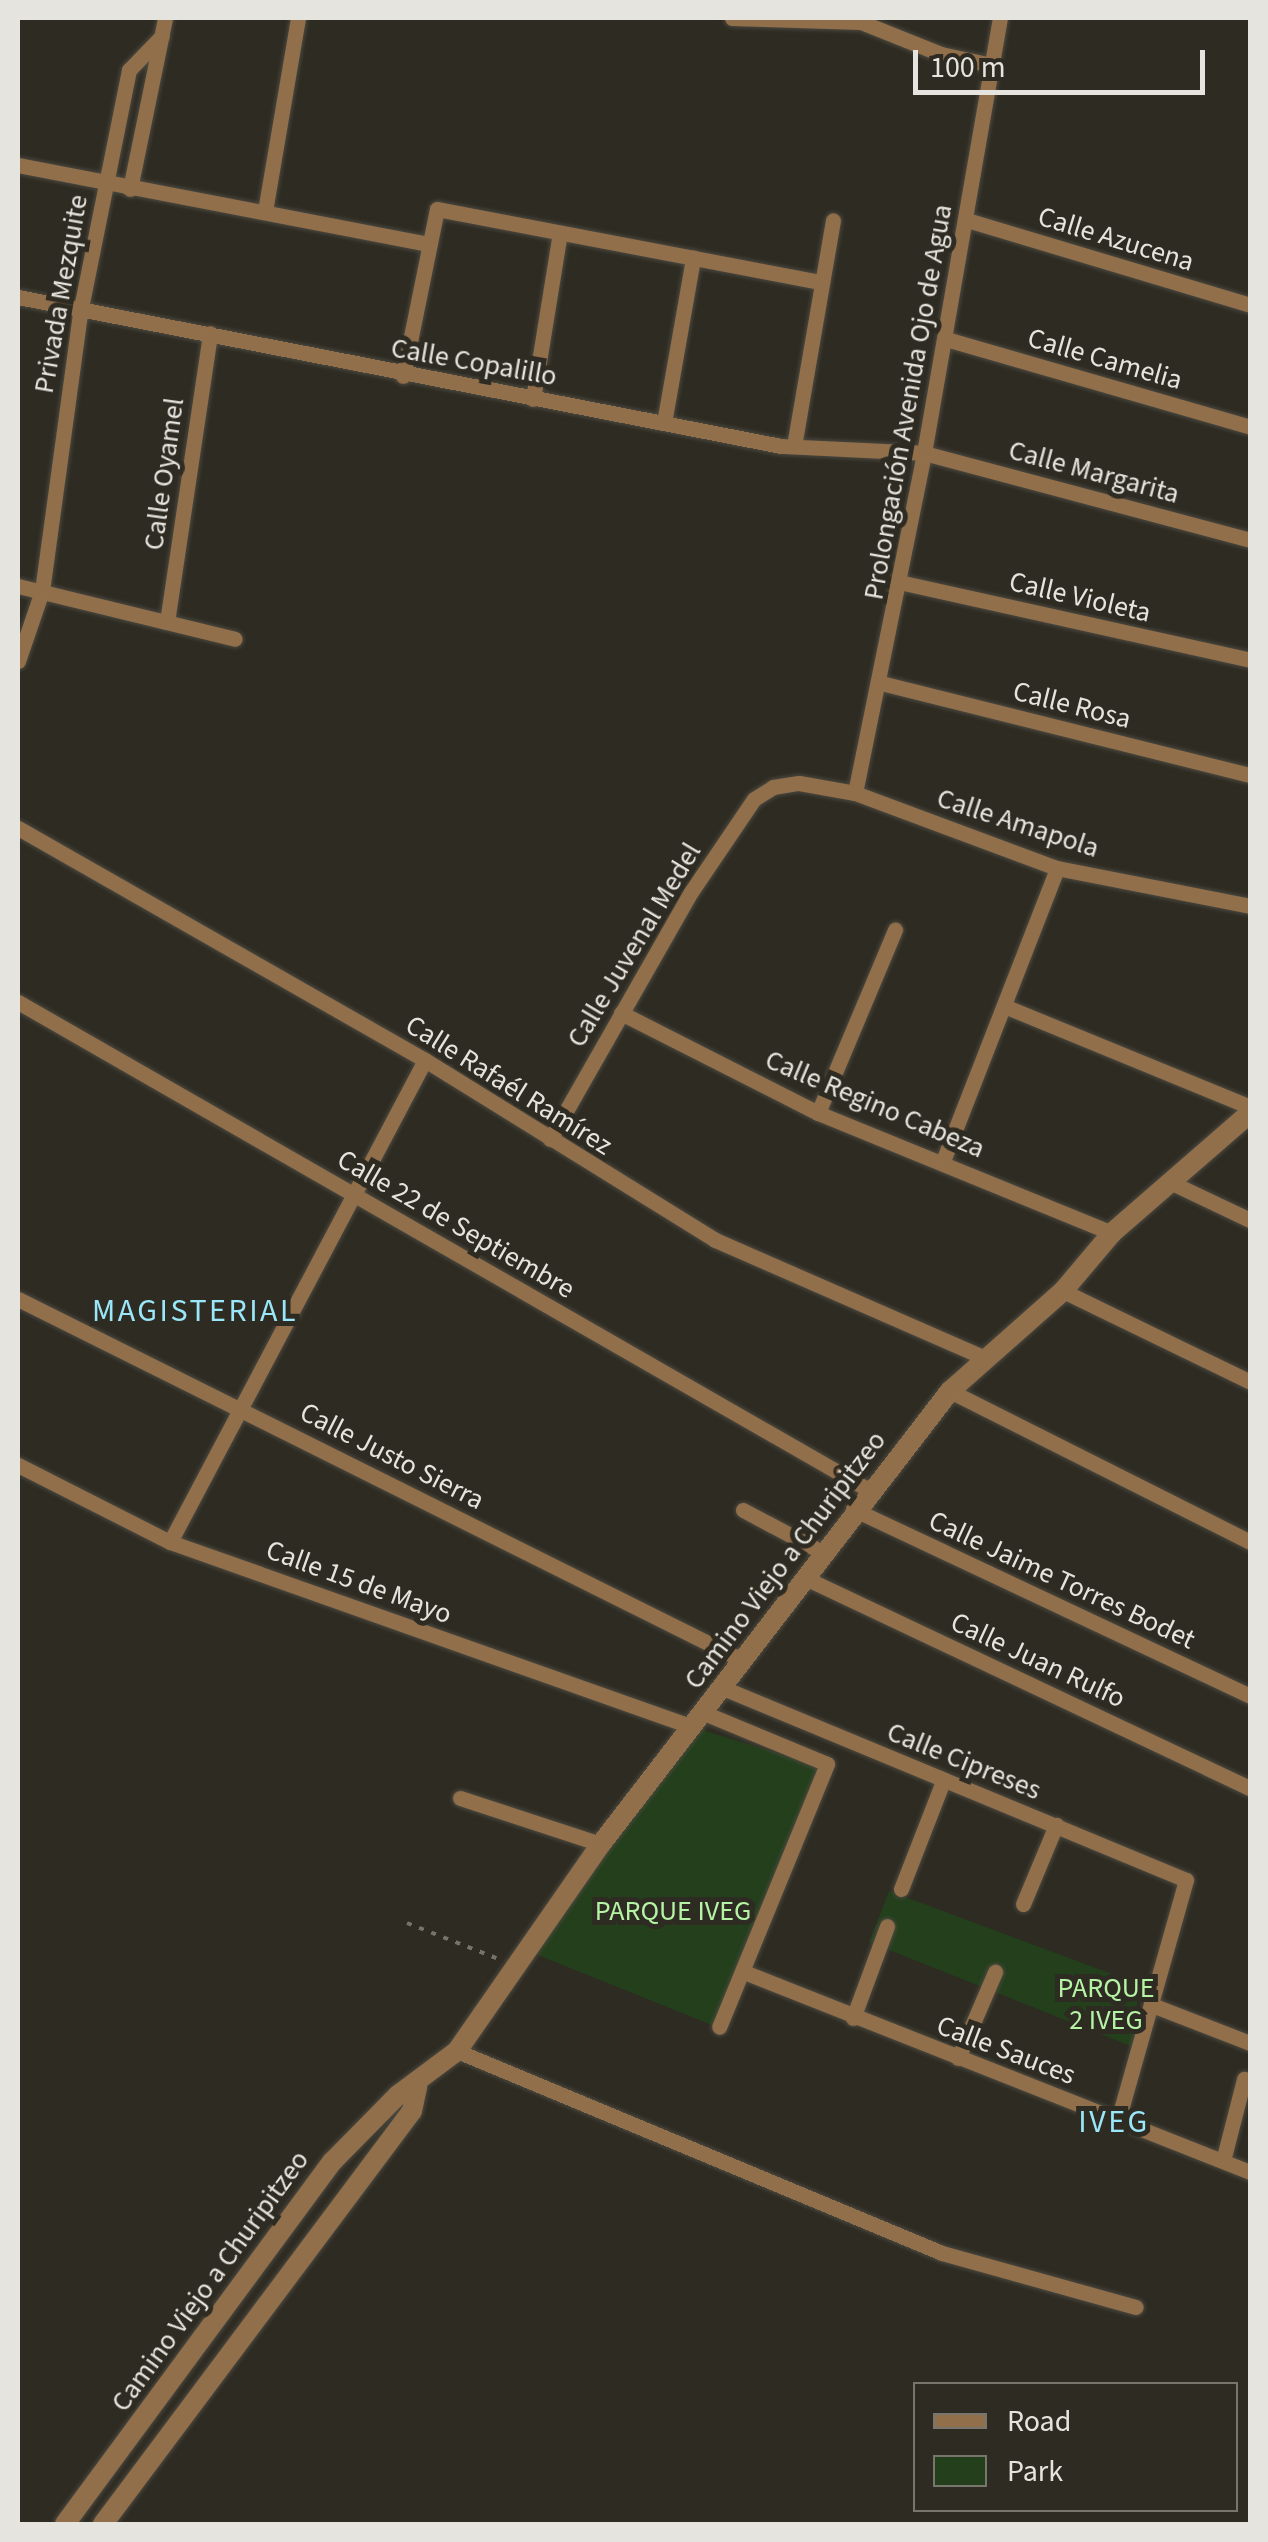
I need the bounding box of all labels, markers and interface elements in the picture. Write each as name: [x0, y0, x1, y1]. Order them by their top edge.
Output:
scale bar: [918, 30, 1210, 92]
text: 100 m: [930, 46, 1006, 89]
street label: Privada Mezquite: [27, 192, 95, 396]
street label: Calle Azucena: [1034, 199, 1198, 279]
street label: Prolongación Avenida Ojo de Agua: [857, 202, 959, 602]
street label: Calle Camelia: [1024, 321, 1186, 397]
street label: Calle Copalillo: [388, 331, 560, 393]
street label: Calle Oyamel: [137, 396, 191, 552]
street label: Calle Margarita: [1005, 433, 1183, 511]
street label: Calle Violeta: [1006, 564, 1154, 630]
street label: Calle Rosa: [1009, 674, 1135, 736]
street label: Calle Amapola: [933, 781, 1103, 865]
street label: Calle Juvenal Medel: [560, 837, 708, 1053]
street label: Calle Rafaél Ramírez: [399, 1008, 619, 1162]
street label: Calle Regino Cabeza: [760, 1043, 990, 1165]
street label: Calle 22 de Septiembre: [331, 1142, 581, 1306]
district label: MAGISTERIAL: [92, 1292, 298, 1330]
street label: Calle Justo Sierra: [294, 1395, 490, 1517]
street label: Camino Viejo a Churipitzeo: [677, 1424, 893, 1696]
street label: Calle Jaime Torres Bodet: [924, 1504, 1200, 1656]
street label: Calle 15 de Mayo: [262, 1533, 456, 1631]
street label: Calle Juan Rulfo: [945, 1605, 1131, 1715]
street label: Calle Cipreses: [882, 1715, 1046, 1807]
park label: PARQUE IVEG: [595, 1894, 751, 1928]
park label: PARQUE 2 IVEG: [1057, 1971, 1155, 2037]
street label: Calle Sauces: [932, 2008, 1080, 2092]
district label: IVEG: [1078, 2103, 1150, 2141]
street label: Camino Viejo a Churipitzeo: [104, 2144, 316, 2418]
legend: [913, 2382, 1238, 2512]
text: Road: [1007, 2400, 1071, 2443]
text: Park: [1007, 2450, 1063, 2493]

